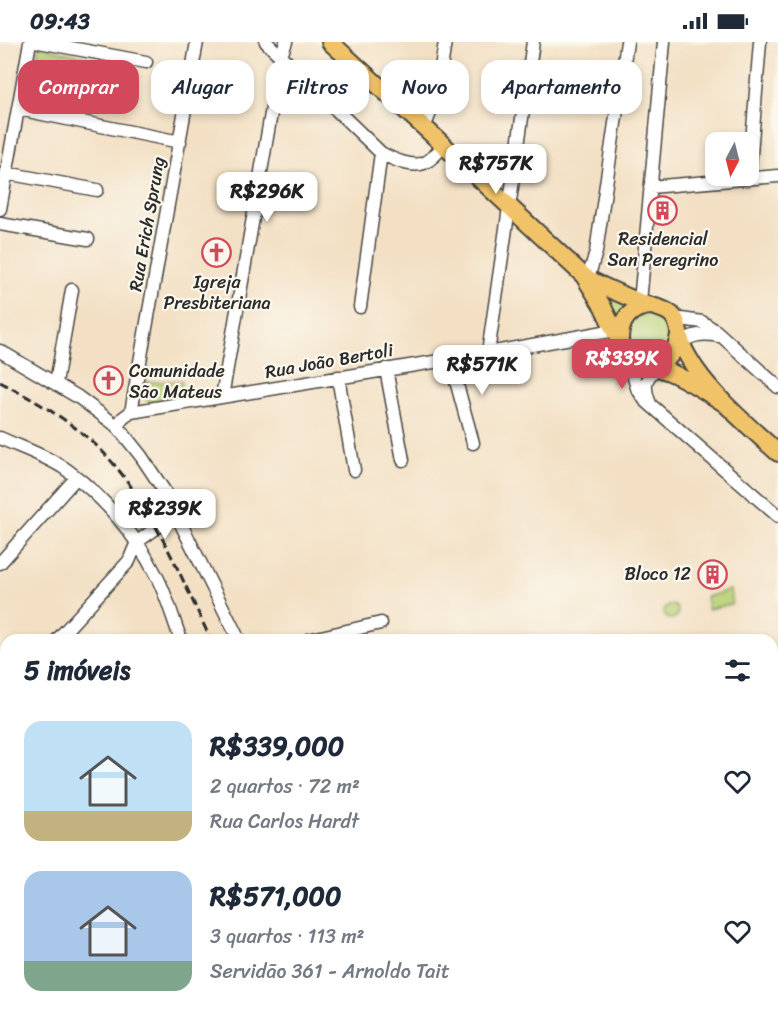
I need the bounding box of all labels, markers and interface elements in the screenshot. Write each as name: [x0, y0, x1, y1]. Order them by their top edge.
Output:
text: 09:43: [30, 2, 90, 41]
chip: Comprar: [18, 60, 139, 114]
chip: Alugar: [151, 60, 254, 114]
chip: Filtros: [266, 60, 369, 114]
chip: Novo: [381, 60, 469, 114]
chip: Apartamento: [481, 60, 642, 114]
north arrow: [705, 132, 759, 186]
map controls: [705, 132, 759, 186]
pin: R$757K: [447, 144, 545, 195]
text: R$757K: [460, 146, 532, 181]
street label: Rua Erich Sprung: [119, 154, 175, 294]
pin: R$296K: [218, 172, 316, 223]
text: R$296K: [231, 174, 303, 209]
building icon: Residencial San Peregrino: [647, 194, 679, 226]
place label: Residencial San Peregrino: [608, 223, 718, 276]
church icon: Igreja Presbiteriana: [201, 237, 233, 269]
place label: Igreja Presbiteriana: [163, 266, 271, 319]
street label: Rua João Bertoli: [262, 334, 397, 388]
pin: R$339K: [573, 339, 671, 390]
text: R$339K: [586, 341, 658, 376]
pin: R$571K: [433, 345, 531, 396]
text: R$571K: [447, 347, 517, 382]
place label: Comunidade São Mateus: [129, 355, 225, 408]
church icon: Comunidade São Mateus: [92, 365, 124, 397]
pin: R$239K: [116, 489, 214, 540]
text: R$239K: [129, 491, 201, 526]
place label: Bloco 12: [624, 558, 691, 590]
building icon: Bloco 12: [696, 558, 728, 590]
text: 5 imóveis: [24, 647, 130, 693]
icon: filters: [721, 654, 754, 687]
text: R$339,000: [210, 723, 344, 769]
icon: home: [72, 745, 144, 817]
icon: heart: [721, 765, 754, 798]
text: 2 quartos · 72 m²: [210, 769, 360, 804]
text: Rua Carlos Hardt: [210, 804, 359, 839]
text: R$571,000: [210, 873, 341, 919]
icon: home: [72, 895, 144, 967]
icon: heart: [721, 915, 754, 948]
text: 3 quartos · 113 m²: [210, 919, 364, 954]
text: Servidão 361 - Arnoldo Tait: [210, 954, 450, 989]

